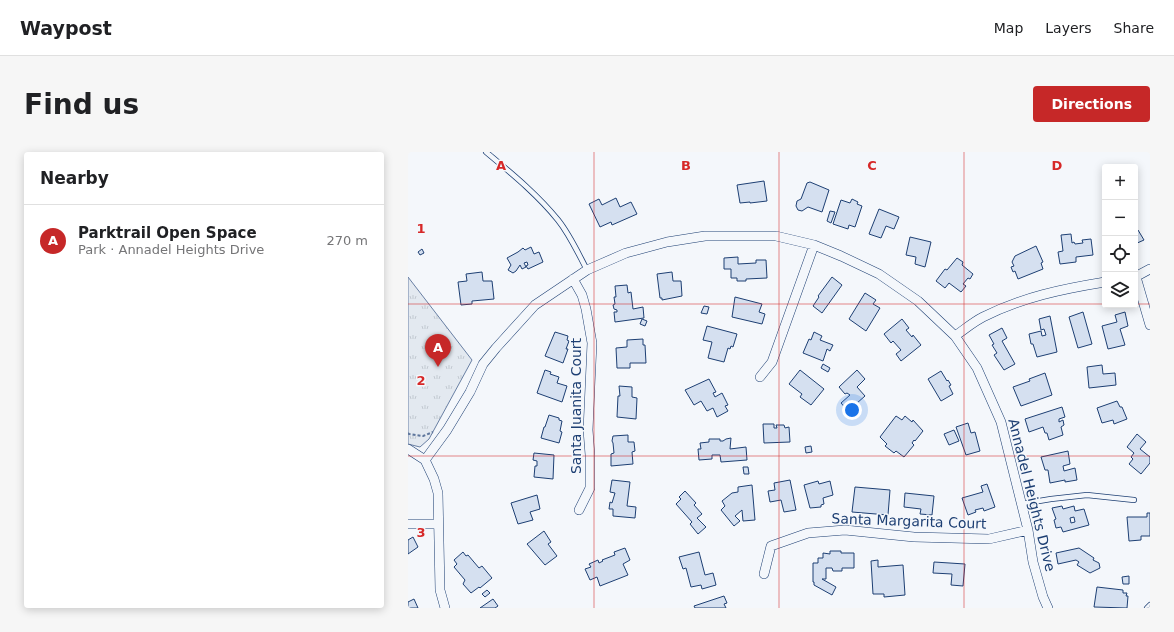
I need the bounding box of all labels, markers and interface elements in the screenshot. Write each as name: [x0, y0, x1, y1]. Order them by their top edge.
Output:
text: Waypost: [20, 17, 112, 39]
text: Map: [994, 20, 1023, 36]
text: Layers: [1045, 20, 1092, 36]
text: Share: [1114, 20, 1154, 36]
button: Directions: [1033, 86, 1150, 122]
text: Find us: [24, 88, 139, 121]
text: A: [496, 158, 506, 173]
text: B: [681, 158, 691, 173]
text: C: [867, 158, 877, 173]
text: D: [1052, 158, 1063, 173]
map controls: [1102, 164, 1138, 308]
button: +: [1102, 164, 1138, 200]
text: Nearby: [40, 168, 109, 188]
button: −: [1102, 200, 1138, 236]
text: 1: [416, 221, 426, 236]
text: Parktrail Open Space: [78, 224, 257, 242]
text: A: [48, 233, 58, 248]
text: 270 m: [326, 233, 368, 248]
button: locate: [1102, 236, 1138, 272]
text: Park · Annadel Heights Drive: [78, 242, 264, 257]
button: layers: [1102, 272, 1138, 308]
pin: A: [425, 334, 451, 367]
street label: Santa Juanita Court: [568, 337, 584, 474]
text: 2: [416, 373, 426, 388]
your location: [842, 400, 862, 420]
street label: Annadel Heights Drive: [1005, 417, 1059, 573]
street label: Santa Margarita Court: [831, 510, 987, 532]
text: 3: [416, 525, 426, 540]

